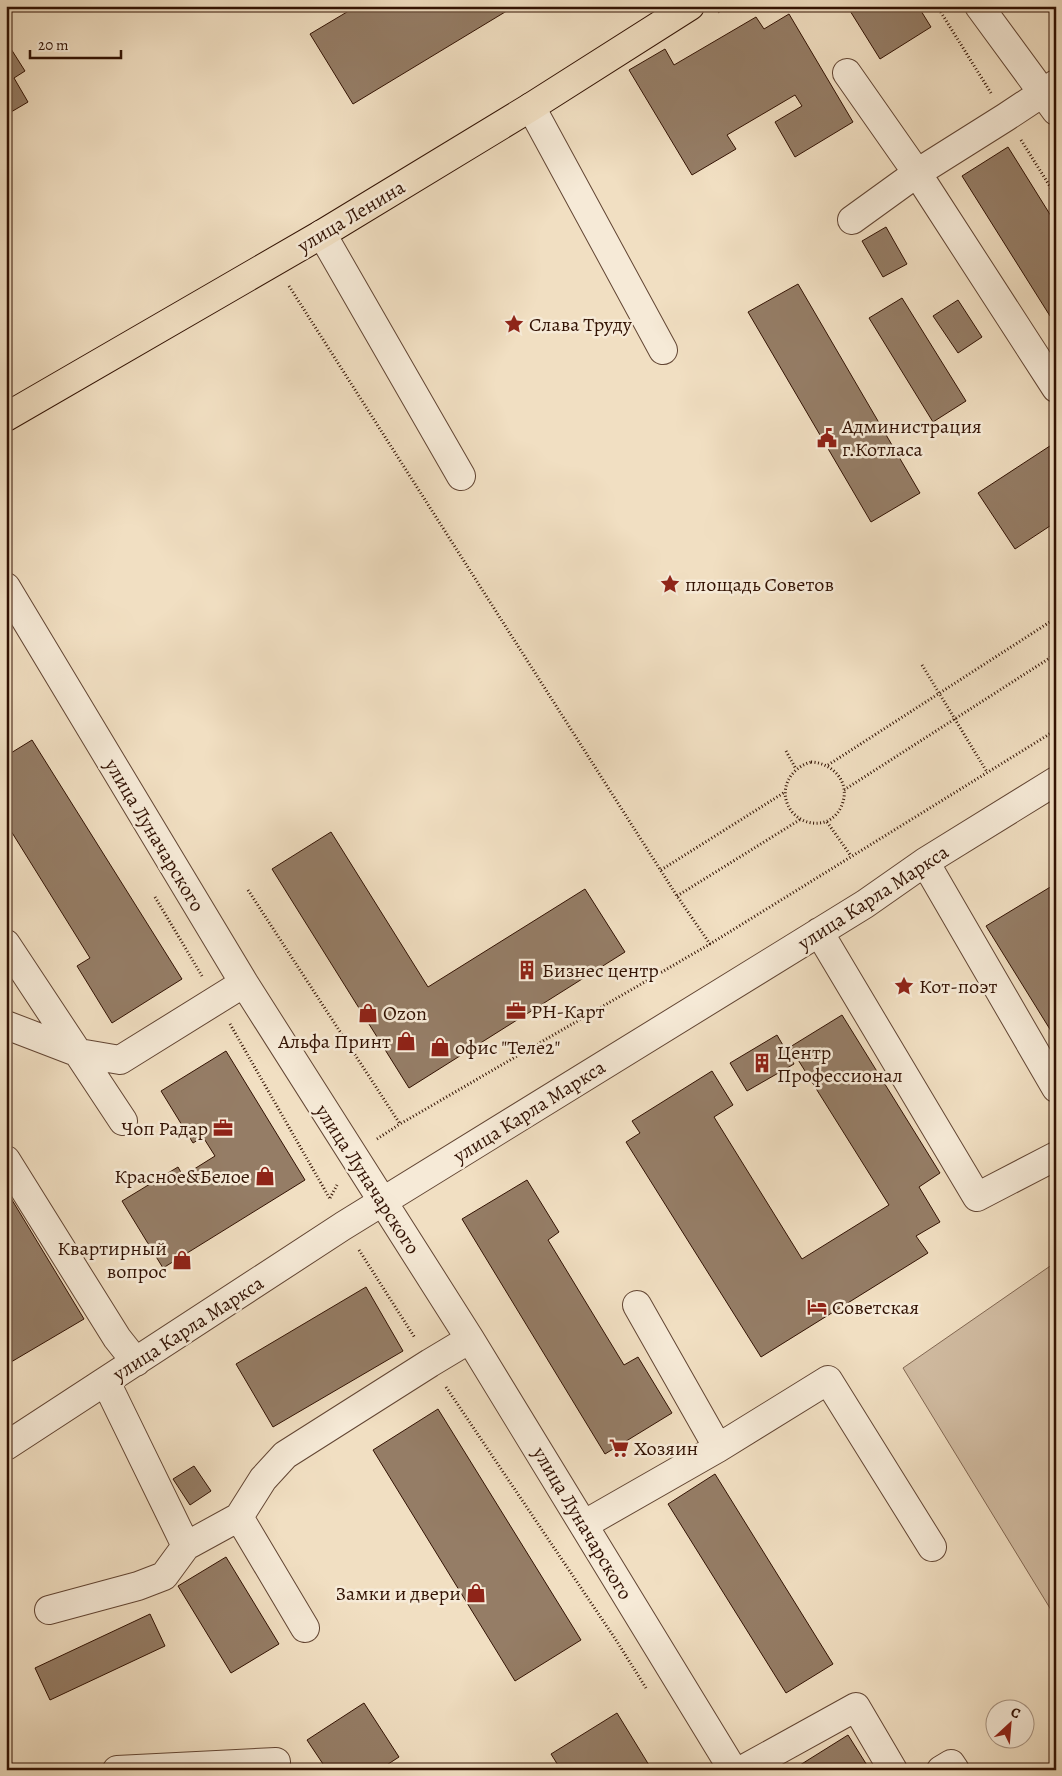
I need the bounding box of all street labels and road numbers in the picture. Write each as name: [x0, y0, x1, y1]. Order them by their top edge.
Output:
street label: улица Ленина: [292, 173, 411, 260]
street label: улица Луначарского: [98, 753, 211, 917]
street label: улица Карла Маркса: [792, 838, 954, 957]
street label: улица Карла Маркса: [447, 1053, 611, 1170]
street label: улица Луначарского: [308, 1098, 426, 1260]
street label: улица Карла Маркса: [107, 1269, 269, 1388]
street label: улица Луначарского: [526, 1441, 639, 1605]

